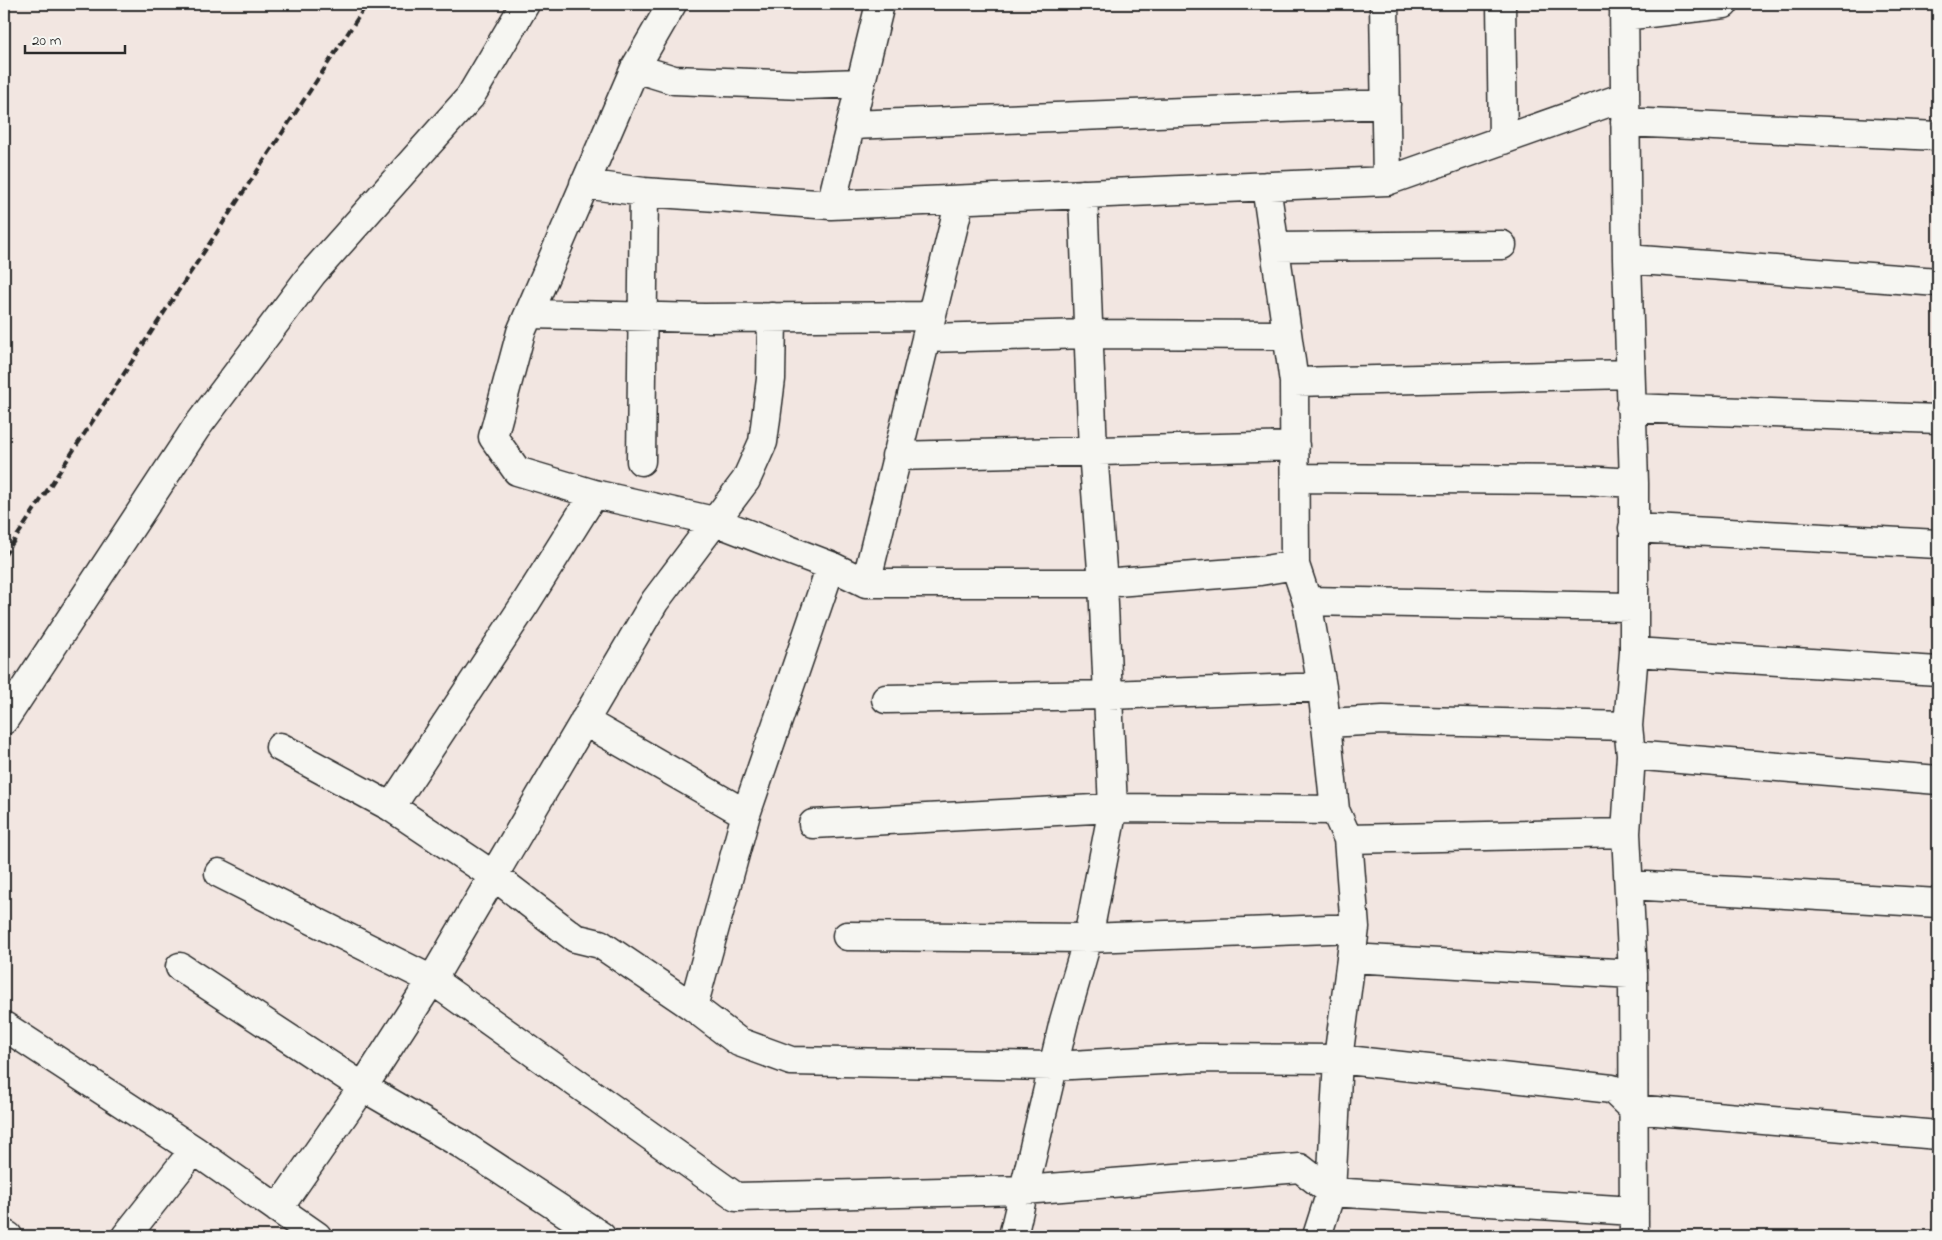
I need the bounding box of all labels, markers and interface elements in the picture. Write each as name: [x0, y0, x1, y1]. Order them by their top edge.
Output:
scale bar: [25, 22, 125, 54]
text: 20 m: [32, 30, 62, 52]

